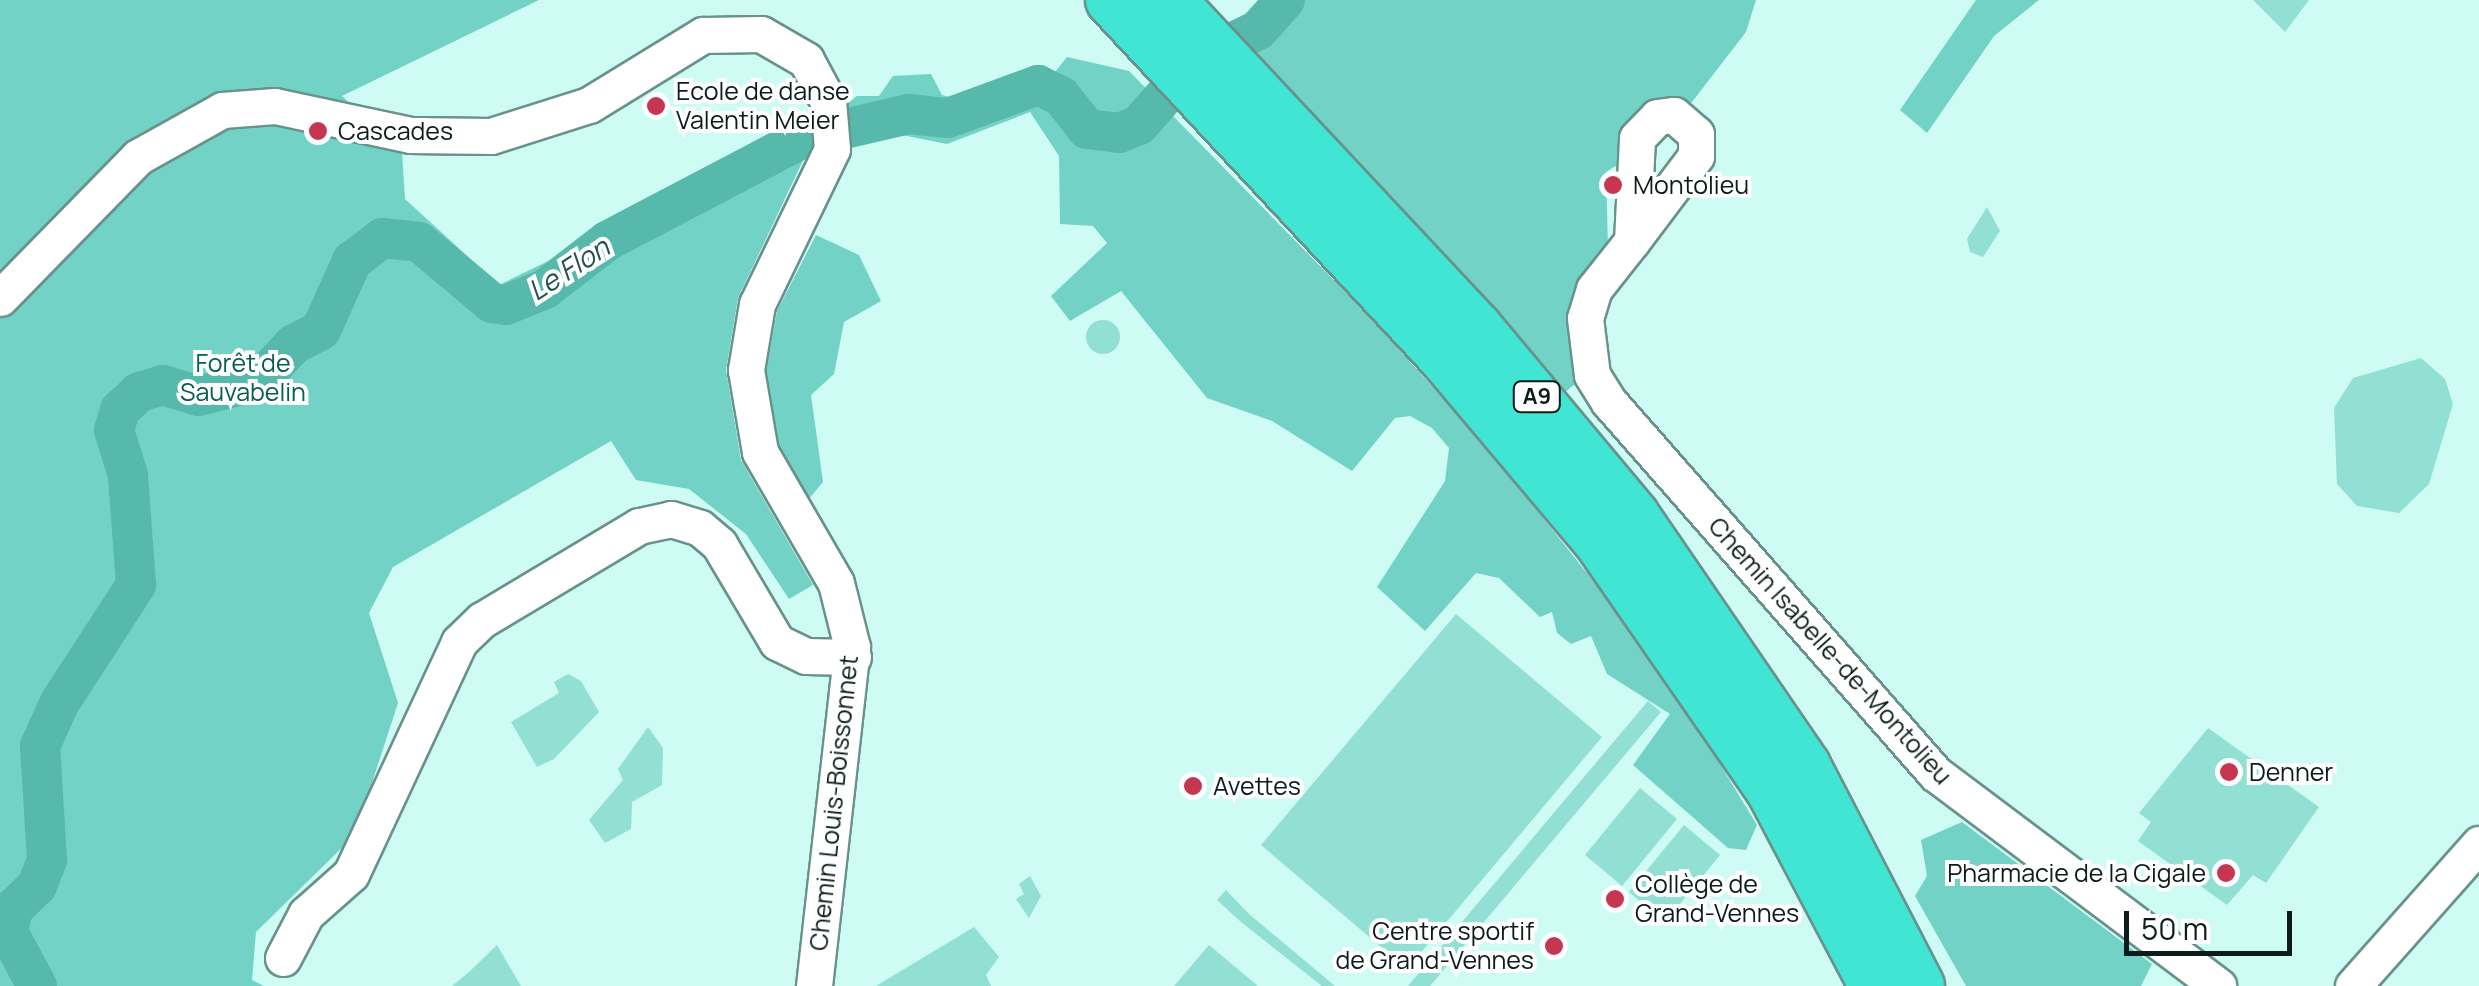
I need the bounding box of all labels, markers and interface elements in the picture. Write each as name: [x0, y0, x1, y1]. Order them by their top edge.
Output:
place label: Ecole de danse Valentin Meier: [676, 77, 850, 136]
marker: Ecole de danse Valentin Meier: [645, 95, 667, 117]
place label: Cascades: [338, 116, 453, 146]
marker: Cascades: [307, 120, 329, 142]
place label: Montolieu: [1633, 170, 1749, 200]
marker: Montolieu: [1602, 174, 1624, 196]
water label: Le Flon: [521, 229, 615, 307]
park label: Forêt de Sauvabelin: [180, 349, 306, 408]
road number: A9: [1512, 380, 1562, 414]
street label: Chemin Isabelle-de-Montolieu: [1702, 511, 1958, 791]
street label: Chemin Louis-Boissonnet: [804, 654, 864, 952]
place label: Denner: [2249, 757, 2333, 787]
marker: Denner: [2218, 761, 2240, 783]
place label: Avettes: [1213, 771, 1301, 801]
marker: Avettes: [1182, 775, 1204, 797]
place label: Pharmacie de la Cigale: [1947, 858, 2206, 888]
marker: Pharmacie de la Cigale: [2215, 862, 2237, 884]
place label: Collège de Grand-Vennes: [1635, 870, 1799, 929]
marker: Collège de Grand-Vennes: [1604, 888, 1626, 910]
scale bar: [2129, 891, 2296, 953]
text: 50 m: [2141, 908, 2208, 949]
place label: Centre sportif de Grand-Vennes: [1335, 917, 1534, 976]
marker: Centre sportif de Grand-Vennes: [1543, 935, 1565, 957]

